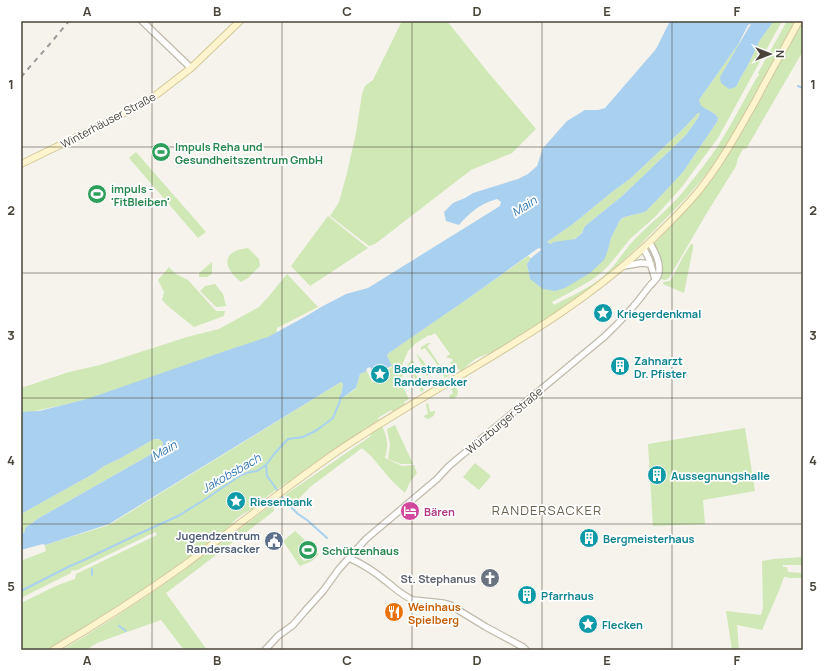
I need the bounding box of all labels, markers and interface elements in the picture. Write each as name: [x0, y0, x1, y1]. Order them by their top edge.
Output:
text: A: [83, 2, 92, 20]
text: B: [213, 2, 221, 20]
text: C: [342, 2, 352, 20]
text: D: [472, 2, 482, 20]
text: E: [603, 2, 611, 20]
text: F: [734, 2, 741, 20]
north arrow: [750, 34, 790, 74]
text: N: [773, 50, 788, 58]
text: 1: [8, 75, 14, 93]
text: 1: [810, 75, 816, 93]
street label: Winterhäuser Straße: [58, 88, 159, 151]
place label: Impuls Reha und Gesundheitszentrum GmbH: [175, 139, 323, 167]
sports icon: Impuls Reha und Gesundheitszentrum GmbH: [150, 141, 172, 163]
place label: impuls - 'FitBleiben': [111, 181, 170, 209]
sports icon: impuls - 'FitBleiben': [86, 183, 108, 205]
water label: Main: [508, 191, 541, 220]
text: 2: [7, 201, 15, 219]
text: 2: [809, 201, 817, 219]
place icon: Kriegerdenkmal: [592, 302, 614, 324]
place label: Kriegerdenkmal: [617, 306, 701, 321]
text: 3: [7, 326, 15, 344]
text: 3: [809, 326, 817, 344]
place label: Zahnarzt Dr. Pfister: [634, 353, 687, 381]
building icon: Zahnarzt Dr. Pfister: [609, 355, 631, 377]
place label: Badestrand Randersacker: [394, 361, 468, 389]
place icon: Badestrand Randersacker: [369, 363, 391, 385]
street label: Würzburger Straße: [462, 383, 546, 457]
water label: Main: [148, 436, 181, 464]
water label: Jakobsbach: [198, 449, 265, 497]
text: 4: [7, 451, 15, 469]
text: 4: [809, 451, 817, 469]
building icon: Aussegnungshalle: [646, 464, 668, 486]
place label: Aussegnungshalle: [671, 468, 770, 483]
place icon: Riesenbank: [225, 490, 247, 512]
place label: Riesenbank: [250, 494, 313, 509]
hotel icon: Bären: [399, 500, 421, 522]
district label: RANDERSACKER: [492, 501, 602, 519]
place label: Bären: [424, 504, 455, 519]
building icon: Bergmeisterhaus: [578, 527, 600, 549]
place label: Jugendzentrum Randersacker: [176, 528, 261, 556]
public building icon: Jugendzentrum Randersacker: [263, 530, 285, 552]
place label: Bergmeisterhaus: [603, 531, 695, 546]
sports icon: Schützenhaus: [297, 539, 319, 561]
place label: Schützenhaus: [322, 543, 399, 558]
church icon: St. Stephanus: [479, 567, 501, 589]
place label: St. Stephanus: [401, 571, 476, 586]
text: 5: [7, 577, 15, 595]
text: 5: [809, 577, 817, 595]
building icon: Pfarrhaus: [516, 584, 538, 606]
place label: Pfarrhaus: [541, 588, 594, 603]
place label: Weinhaus Spielberg: [408, 599, 461, 627]
restaurant icon: Weinhaus Spielberg: [383, 601, 405, 623]
place icon: Flecken: [577, 613, 599, 635]
place label: Flecken: [602, 617, 643, 632]
text: A: [83, 651, 92, 669]
text: B: [213, 651, 221, 669]
text: C: [342, 651, 352, 669]
text: D: [472, 651, 482, 669]
text: E: [603, 651, 611, 669]
text: F: [734, 651, 741, 669]

